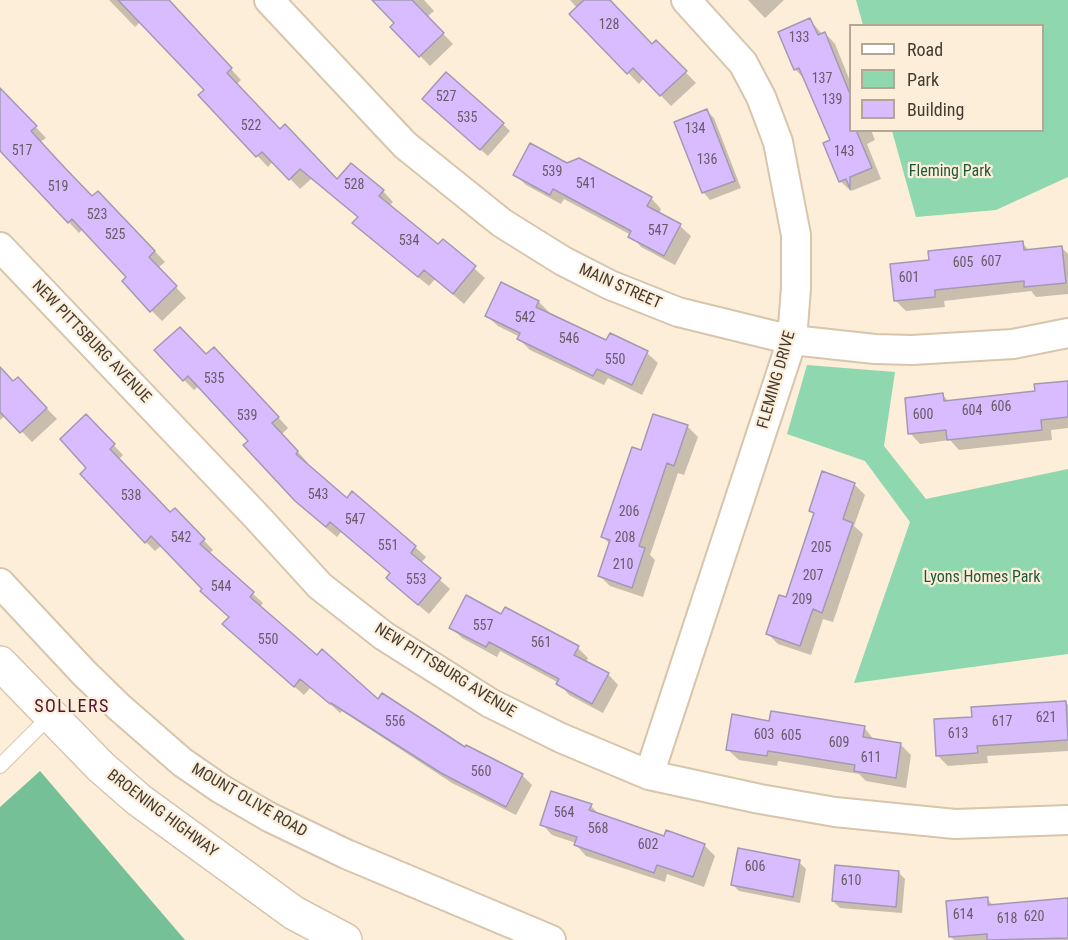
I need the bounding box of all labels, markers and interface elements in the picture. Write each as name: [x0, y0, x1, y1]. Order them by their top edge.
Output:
house number: 128: [599, 17, 619, 33]
legend: [849, 24, 1044, 132]
house number: 133: [789, 30, 809, 46]
text: Road: [907, 39, 943, 60]
text: Park: [907, 69, 939, 90]
house number: 137: [812, 71, 832, 87]
house number: 527: [436, 89, 456, 105]
house number: 139: [822, 92, 842, 108]
text: Building: [907, 99, 964, 120]
house number: 535: [457, 110, 477, 126]
house number: 522: [241, 118, 261, 134]
house number: 134: [685, 121, 705, 137]
house number: 517: [12, 143, 32, 159]
house number: 143: [834, 144, 854, 160]
house number: 136: [697, 152, 717, 168]
park label: Fleming Park: [909, 162, 991, 182]
house number: 539: [542, 164, 562, 180]
house number: 541: [576, 176, 596, 192]
house number: 528: [344, 177, 364, 193]
house number: 519: [48, 179, 68, 195]
house number: 523: [87, 207, 107, 223]
house number: 547: [648, 223, 668, 239]
house number: 525: [105, 227, 125, 243]
house number: 534: [399, 233, 419, 249]
house number: 607: [981, 254, 1001, 270]
house number: 605: [953, 255, 973, 271]
street label: MAIN STREET: [576, 260, 664, 314]
house number: 601: [899, 270, 919, 286]
street label: NEW PITTSBURG AVENUE: [27, 277, 155, 407]
house number: 542: [515, 310, 535, 326]
street label: FLEMING DRIVE: [754, 329, 800, 431]
house number: 546: [559, 331, 579, 347]
house number: 550: [605, 352, 625, 368]
house number: 535: [204, 371, 224, 387]
house number: 606: [991, 399, 1011, 415]
house number: 604: [962, 403, 982, 419]
house number: 600: [913, 407, 933, 423]
house number: 539: [237, 408, 257, 424]
house number: 543: [308, 487, 328, 503]
house number: 538: [121, 488, 141, 504]
house number: 206: [619, 504, 639, 520]
house number: 547: [345, 512, 365, 528]
house number: 542: [171, 530, 191, 546]
house number: 208: [615, 530, 635, 546]
house number: 551: [378, 538, 398, 554]
house number: 205: [811, 540, 831, 556]
house number: 210: [613, 557, 633, 573]
house number: 207: [803, 568, 823, 584]
park label: Lyons Homes Park: [924, 568, 1040, 588]
house number: 553: [406, 572, 426, 588]
house number: 544: [211, 579, 231, 595]
house number: 209: [792, 592, 812, 608]
house number: 557: [473, 618, 493, 634]
street label: NEW PITTSBURG AVENUE: [371, 620, 519, 722]
house number: 550: [258, 632, 278, 648]
house number: 561: [531, 635, 551, 651]
district label: SOLLERS: [34, 696, 110, 718]
house number: 621: [1036, 710, 1056, 726]
house number: 556: [385, 714, 405, 730]
house number: 617: [992, 714, 1012, 730]
house number: 613: [948, 726, 968, 742]
house number: 603: [754, 727, 774, 743]
house number: 605: [781, 728, 801, 744]
house number: 609: [829, 735, 849, 751]
house number: 611: [861, 750, 881, 766]
street label: MOUNT OLIVE ROAD: [188, 760, 310, 842]
house number: 560: [471, 764, 491, 780]
street label: BROENING HIGHWAY: [103, 766, 221, 862]
house number: 564: [554, 805, 574, 821]
house number: 568: [588, 821, 608, 837]
house number: 602: [638, 837, 658, 853]
house number: 606: [745, 859, 765, 875]
house number: 610: [841, 873, 861, 889]
house number: 614: [953, 907, 973, 923]
house number: 620: [1024, 909, 1044, 925]
house number: 618: [997, 911, 1017, 927]

